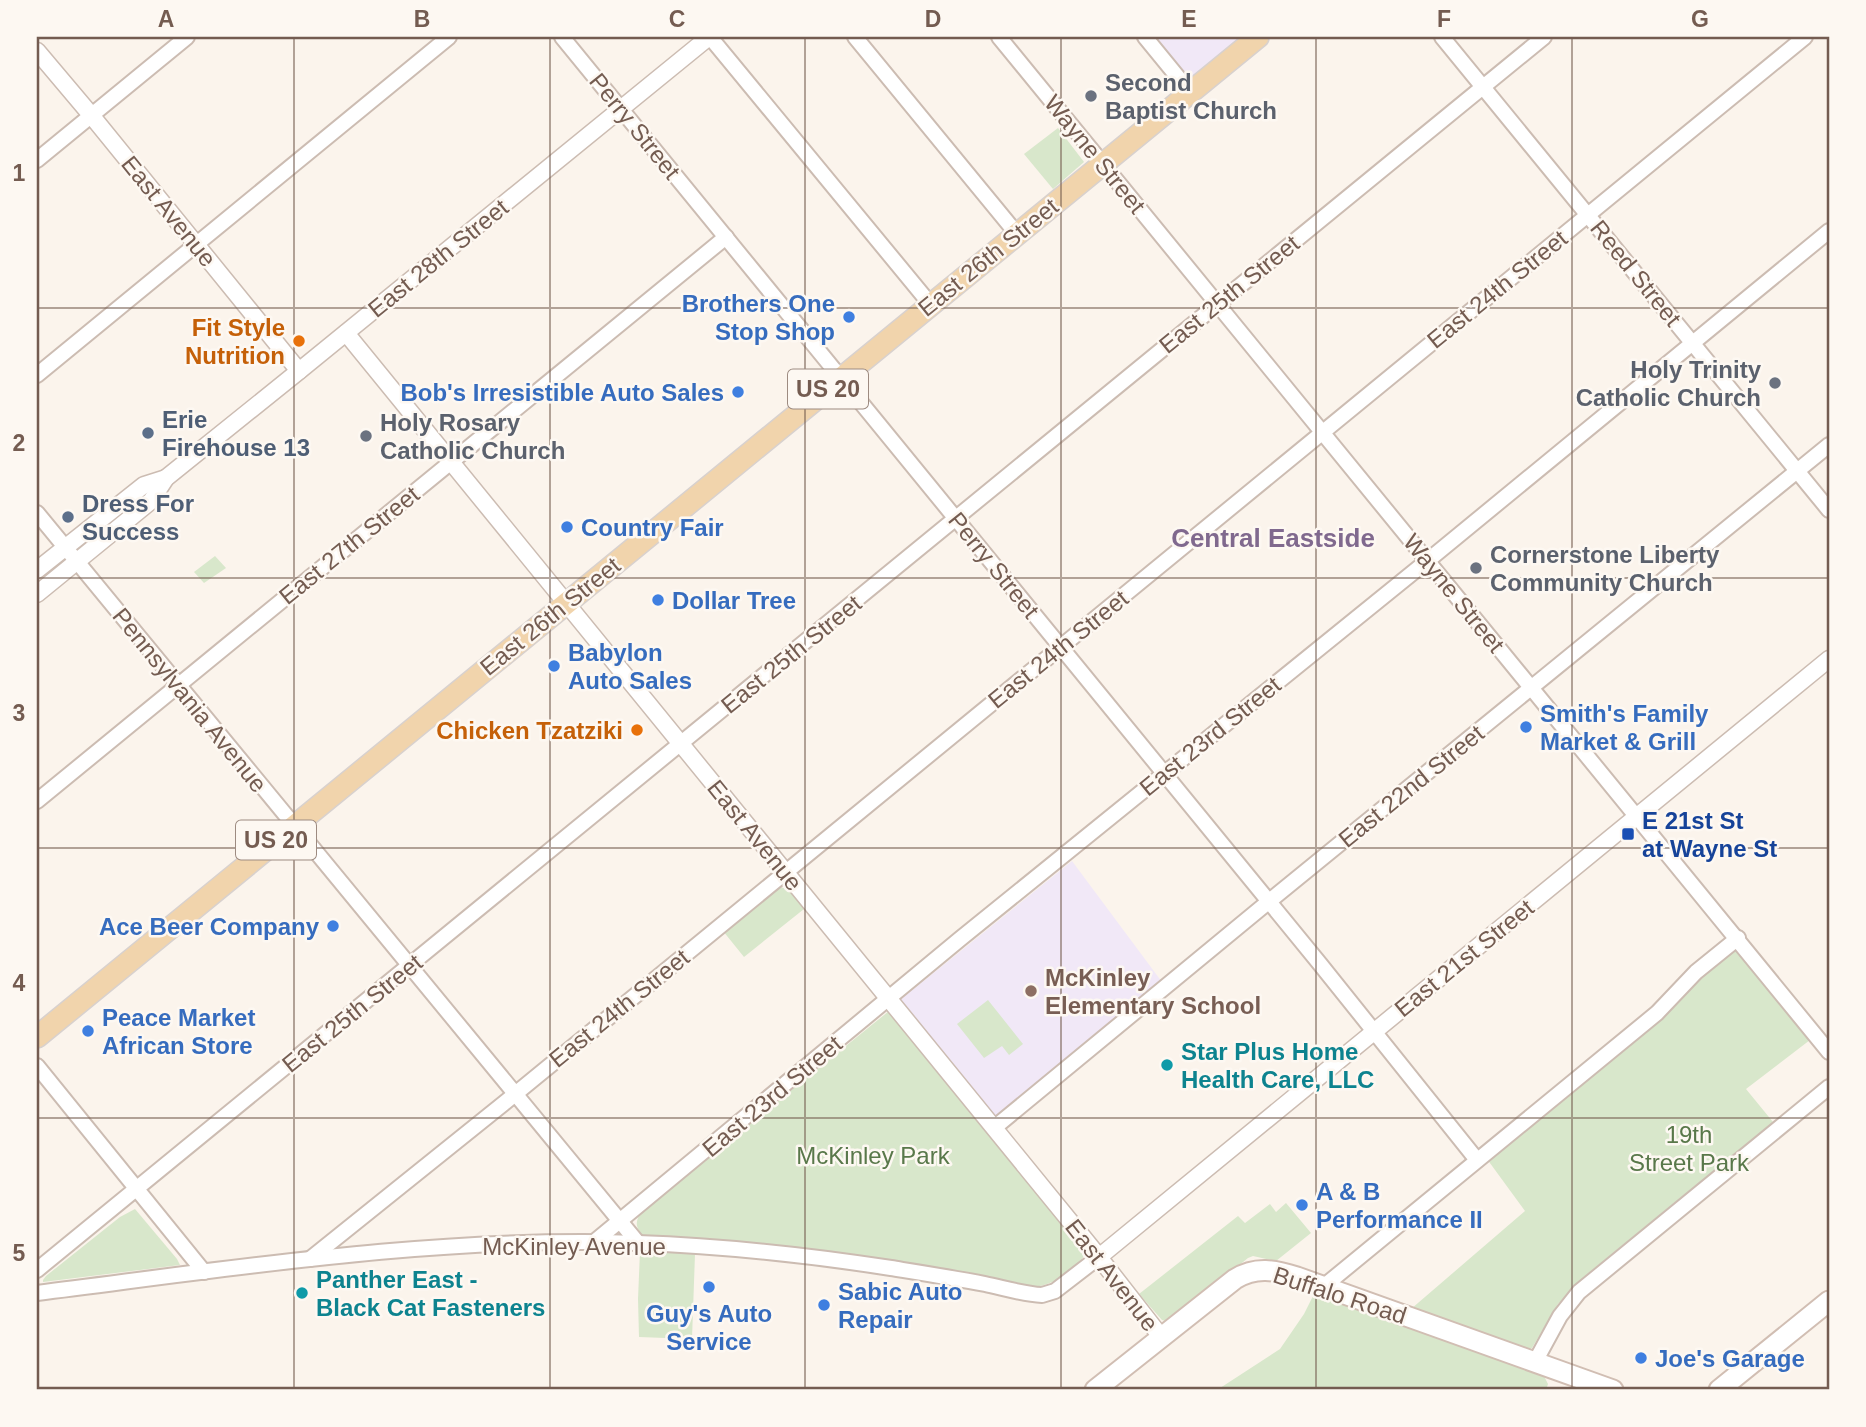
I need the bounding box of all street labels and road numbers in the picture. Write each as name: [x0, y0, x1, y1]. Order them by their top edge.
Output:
street label: Perry Street: [584, 68, 686, 185]
street label: Wayne Street: [1039, 89, 1151, 219]
street label: East Avenue: [116, 150, 222, 272]
street label: East 26th Street: [913, 192, 1064, 322]
street label: East 28th Street: [363, 193, 514, 323]
street label: Reed Street: [1585, 215, 1687, 332]
street label: East 24th Street: [1422, 224, 1573, 354]
street label: East 25th Street: [1154, 229, 1305, 359]
road number: US 20: [788, 370, 868, 408]
street label: East 27th Street: [274, 480, 425, 610]
street label: Perry Street: [943, 507, 1045, 624]
street label: Wayne Street: [1398, 528, 1510, 658]
street label: East 26th Street: [475, 551, 626, 681]
street label: East 24th Street: [983, 584, 1134, 714]
street label: East 25th Street: [716, 589, 867, 719]
street label: Pennsylvania Avenue: [107, 602, 273, 798]
street label: East 23rd Street: [1134, 671, 1286, 801]
street label: East 22nd Street: [1333, 719, 1489, 853]
street label: East Avenue: [702, 774, 808, 896]
road number: US 20: [236, 820, 316, 860]
street label: East 21st Street: [1389, 894, 1539, 1022]
street label: East 24th Street: [544, 943, 695, 1073]
street label: East 25th Street: [277, 948, 428, 1078]
street label: East 23rd Street: [697, 1030, 847, 1162]
street label: East Avenue: [1060, 1214, 1164, 1336]
street label: McKinley Avenue: [482, 1233, 666, 1260]
street label: Buffalo Road: [1270, 1261, 1410, 1329]

